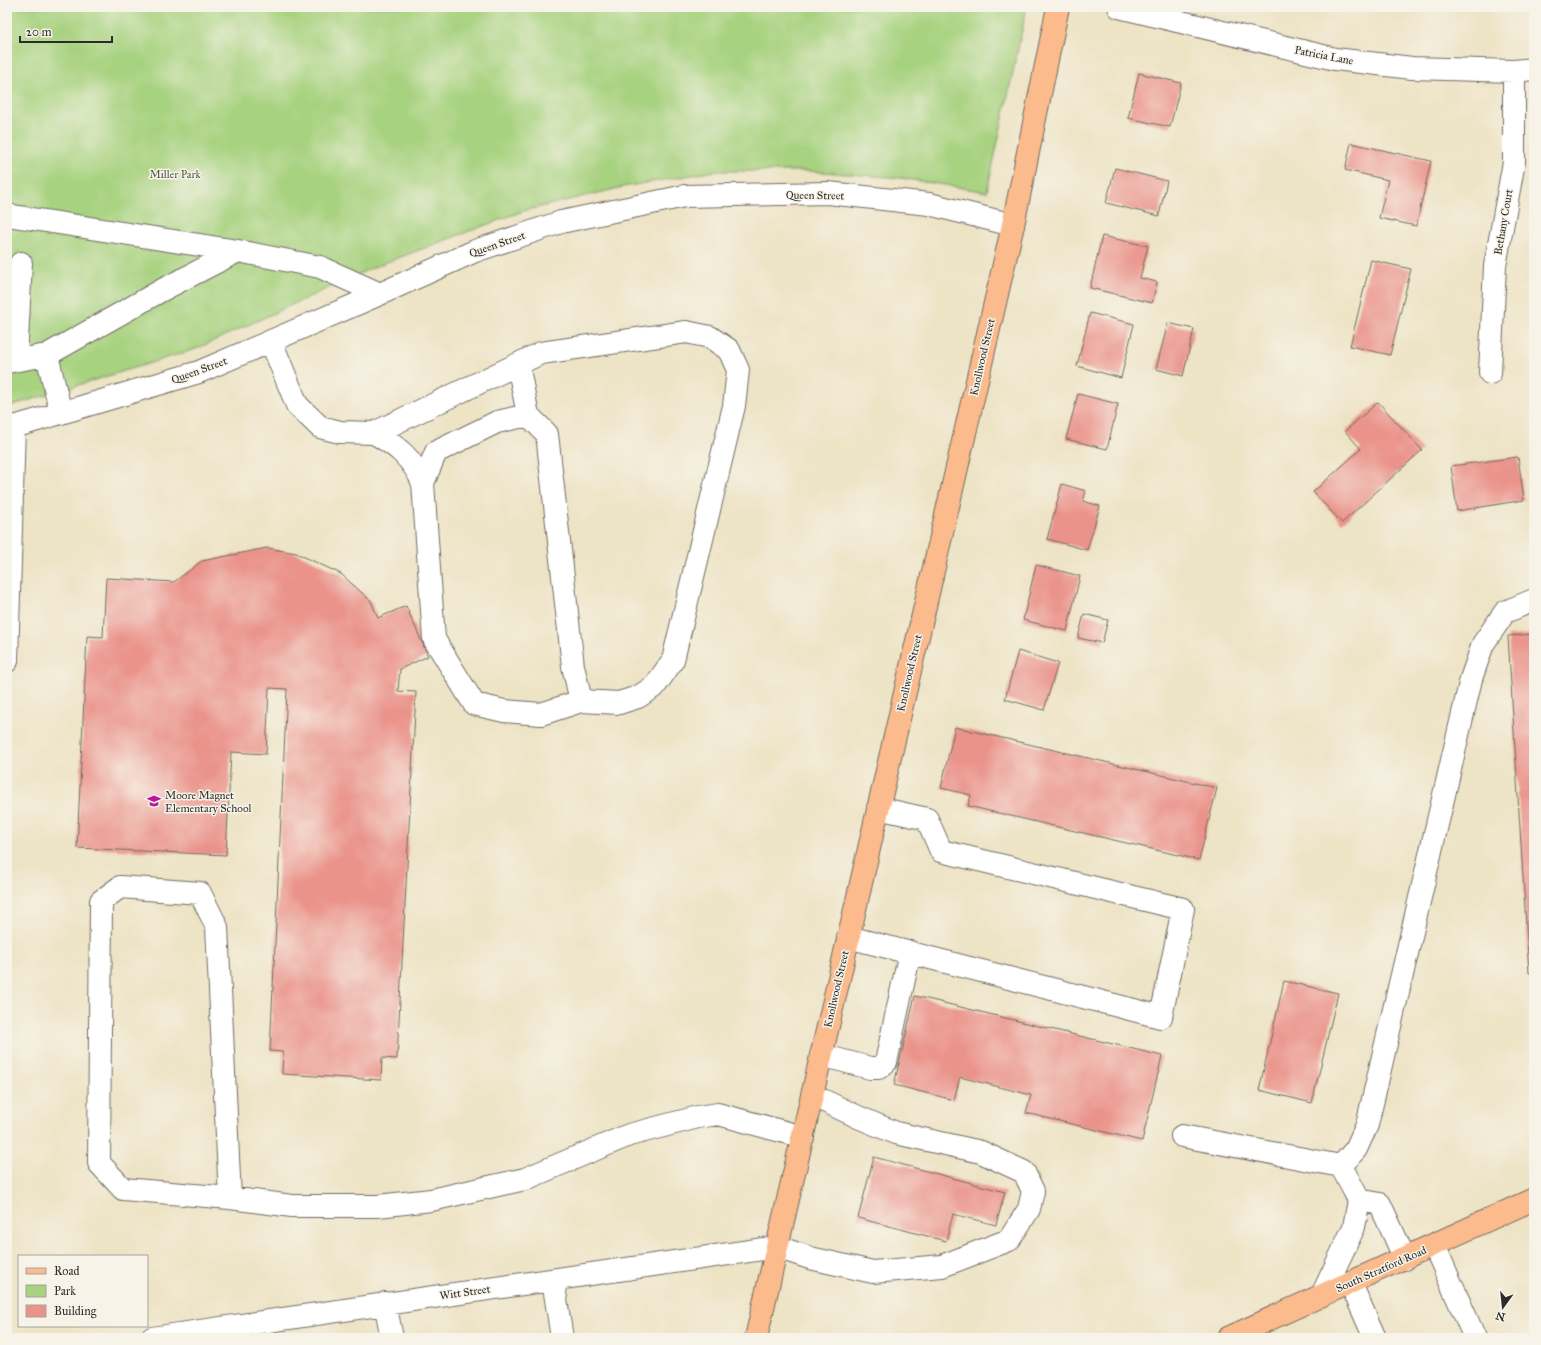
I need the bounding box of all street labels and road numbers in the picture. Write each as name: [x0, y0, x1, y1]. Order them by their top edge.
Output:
street label: Patricia Lane: [1293, 43, 1355, 68]
street label: Queen Street: [786, 188, 844, 203]
street label: Bethany Court: [1491, 188, 1516, 256]
street label: Queen Street: [467, 229, 527, 260]
street label: Knollwood Street: [967, 317, 998, 397]
street label: Queen Street: [169, 354, 229, 387]
street label: Knollwood Street: [894, 633, 925, 713]
street label: Knollwood Street: [821, 949, 852, 1029]
street label: South Stratford Road: [1334, 1243, 1429, 1295]
street label: Witt Street: [439, 1283, 491, 1302]

